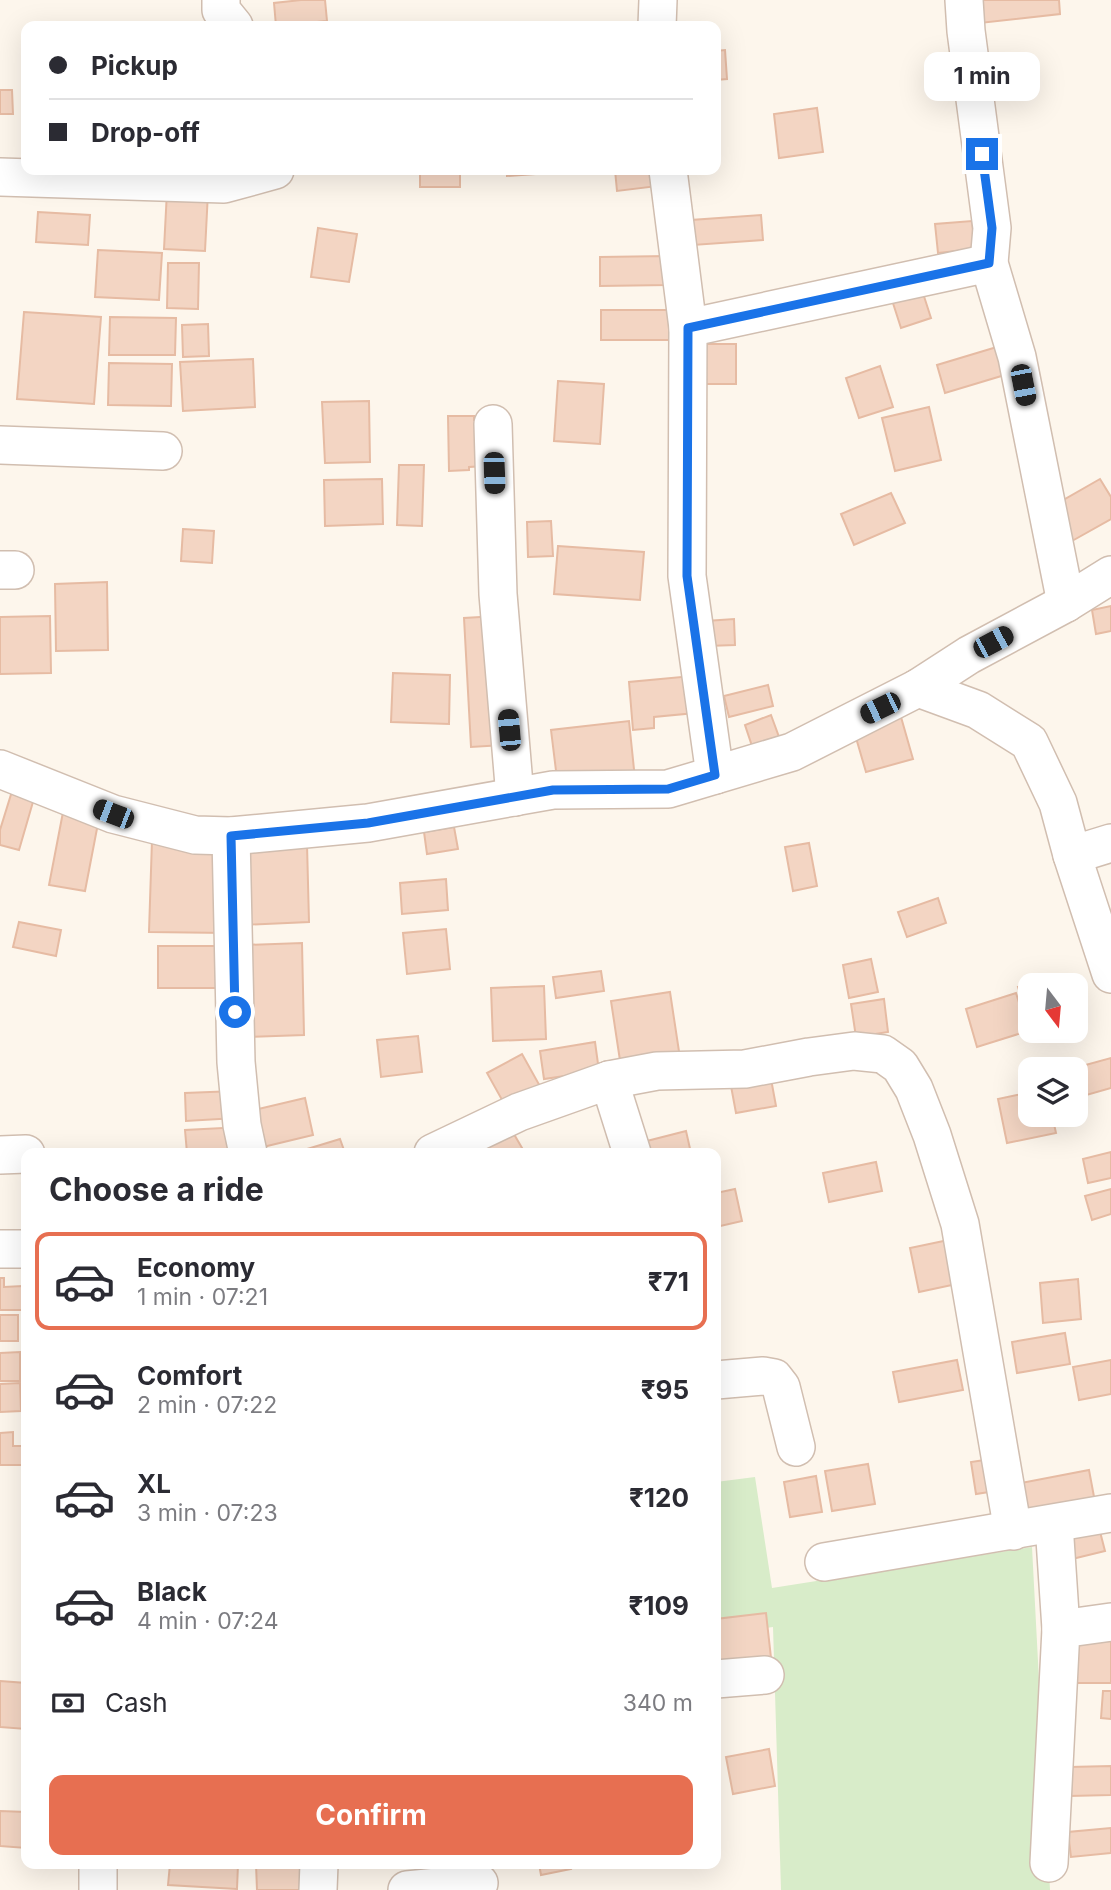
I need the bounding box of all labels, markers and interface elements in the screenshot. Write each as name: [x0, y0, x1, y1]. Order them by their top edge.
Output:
text: Pickup: [91, 50, 178, 81]
callout: 1 min: [924, 52, 1040, 102]
text: 1 min: [954, 62, 1010, 90]
text: Drop-off: [91, 117, 200, 148]
route end: [966, 138, 998, 170]
car: [1009, 362, 1038, 408]
car: [483, 452, 506, 494]
car: [970, 623, 1017, 661]
car: [857, 689, 904, 727]
car: [497, 708, 522, 752]
car: [90, 797, 137, 831]
north arrow: [1018, 973, 1088, 1043]
map controls: [1018, 973, 1088, 1127]
route start: [219, 996, 251, 1028]
button: layers: [1018, 1057, 1088, 1127]
text: Choose a ride: [49, 1170, 264, 1209]
icon: car: [53, 1250, 116, 1313]
text: Economy: [137, 1252, 255, 1283]
text: ₹71: [648, 1266, 689, 1297]
text: 1 min · 07:21: [137, 1283, 268, 1311]
icon: car: [53, 1358, 116, 1421]
text: Comfort: [137, 1360, 242, 1391]
text: ₹95: [641, 1374, 689, 1405]
text: 2 min · 07:22: [137, 1391, 277, 1419]
icon: car: [53, 1466, 116, 1529]
text: XL: [137, 1468, 171, 1499]
text: ₹120: [629, 1482, 689, 1513]
text: 3 min · 07:23: [137, 1499, 278, 1527]
icon: car: [53, 1574, 116, 1637]
text: Black: [137, 1576, 207, 1607]
text: ₹109: [629, 1590, 689, 1621]
text: 4 min · 07:24: [137, 1607, 279, 1635]
icon: cash: [49, 1684, 87, 1722]
text: Cash: [105, 1687, 168, 1718]
text: 340 m: [623, 1689, 693, 1717]
button: Confirm: [49, 1775, 693, 1855]

